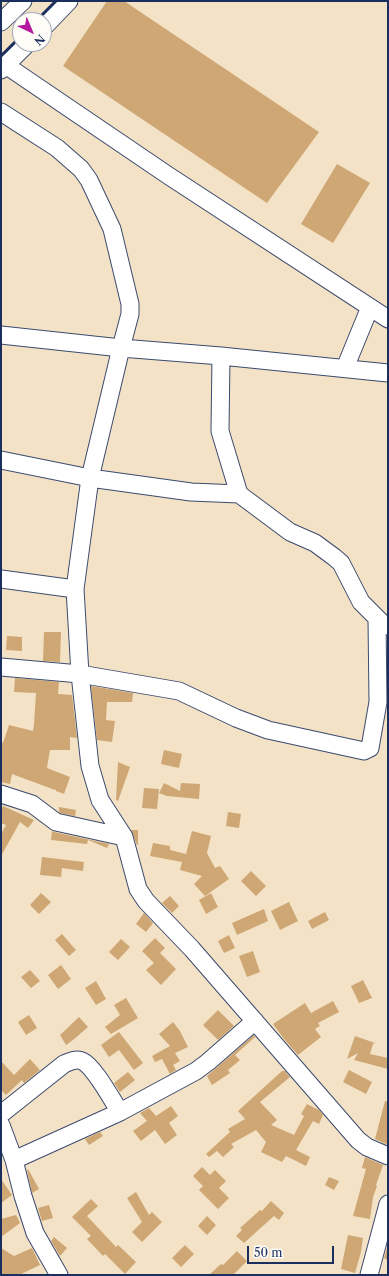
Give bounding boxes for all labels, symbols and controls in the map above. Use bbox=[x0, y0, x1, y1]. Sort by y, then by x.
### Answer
north arrow bbox=[12, 12, 52, 52]
text: N bbox=[31, 32, 48, 48]
scale bar bbox=[249, 1238, 336, 1264]
text: 50 m bbox=[254, 1245, 283, 1260]

